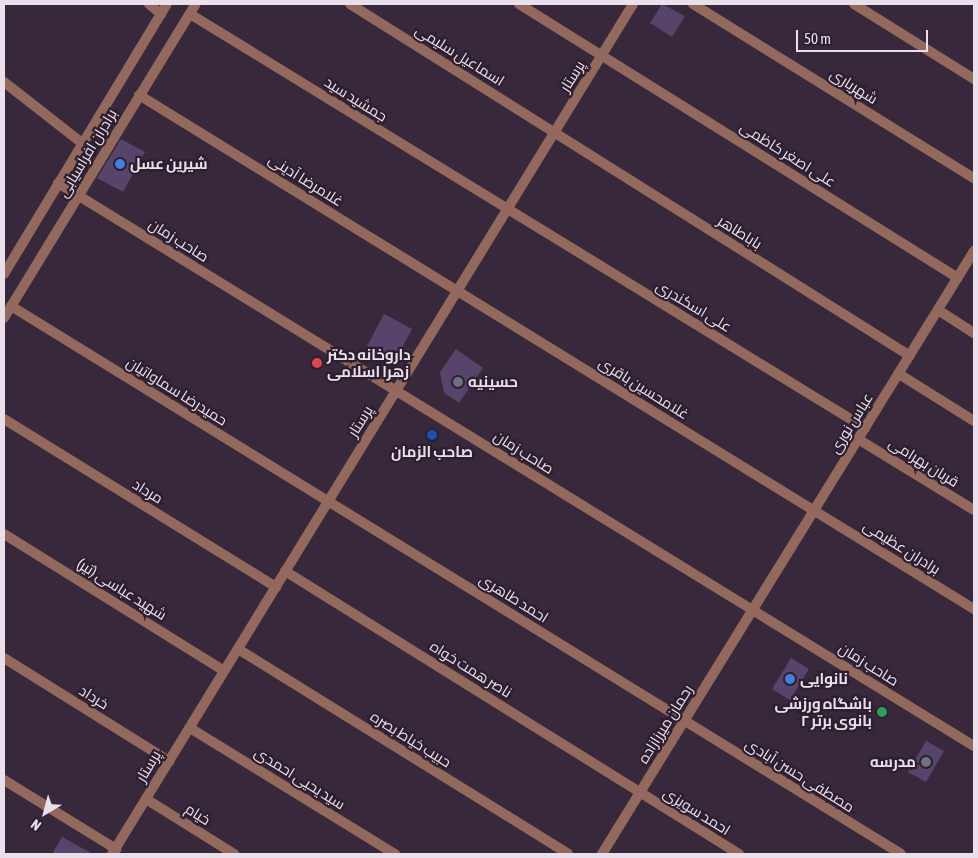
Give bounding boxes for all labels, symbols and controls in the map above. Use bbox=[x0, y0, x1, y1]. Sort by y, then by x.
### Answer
street label: اسماعیل سلیمی bbox=[412, 20, 508, 90]
scale bar bbox=[798, 20, 930, 52]
text: 50 m bbox=[804, 30, 831, 47]
street label: پرستار bbox=[555, 57, 589, 95]
street label: شهریاری bbox=[827, 64, 881, 108]
street label: جمشید سید bbox=[321, 73, 391, 125]
street label: برادران افراسیابی bbox=[54, 106, 120, 200]
street label: علی اصغر کاظمی bbox=[737, 117, 839, 191]
street label: غلامرضا آدینی bbox=[265, 150, 347, 210]
place label: شیرین عسل bbox=[130, 155, 208, 173]
marker: شیرین عسل bbox=[114, 158, 126, 170]
street label: باباطاهر bbox=[715, 211, 765, 253]
street label: صاحب زمان bbox=[146, 215, 212, 265]
street label: علی اسکندری bbox=[653, 276, 735, 336]
place label: داروخانه دکتر زهرا اسلامی bbox=[327, 345, 411, 380]
street label: حمیدرضا سماواتیان bbox=[123, 353, 231, 429]
street label: غلامحسین باقری bbox=[596, 353, 692, 423]
marker: داروخانه دکتر زهرا اسلامی bbox=[311, 357, 323, 369]
place label: حسینیه bbox=[468, 373, 518, 391]
marker: حسینیه bbox=[452, 376, 464, 388]
street label: عباس نوری bbox=[825, 389, 877, 457]
street label: پرستار bbox=[343, 402, 377, 440]
street label: صاحب زمان bbox=[491, 427, 557, 477]
marker: صاحب الزمان bbox=[426, 429, 438, 441]
street label: قربان بهرامی bbox=[886, 433, 962, 491]
place label: صاحب الزمان bbox=[391, 443, 473, 461]
street label: مرداد bbox=[129, 475, 167, 507]
street label: برادران عظیمی bbox=[860, 516, 944, 578]
street label: شهید عباسی (تیر) bbox=[74, 554, 170, 624]
street label: احمد طاهری bbox=[476, 570, 552, 626]
street label: ناصر همت خواه bbox=[427, 637, 515, 701]
street label: صاحب زمان bbox=[836, 639, 902, 689]
place label: نانوایی bbox=[800, 670, 848, 688]
marker: نانوایی bbox=[784, 673, 796, 685]
street label: خرداد bbox=[76, 681, 112, 713]
street label: رحمان میرزازاده bbox=[634, 681, 696, 767]
place label: باشگاه ورزشی بانوی برتر ۲ bbox=[775, 694, 872, 729]
marker: باشگاه ورزشی بانوی برتر ۲ bbox=[876, 706, 888, 718]
street label: حبیب خیاط بصره bbox=[367, 707, 455, 771]
street label: مصطفی حسن آبادی bbox=[742, 734, 858, 816]
street label: سید یحیی احمدی bbox=[251, 743, 349, 813]
street label: پرستار bbox=[132, 747, 164, 785]
place label: مدرسه bbox=[870, 753, 916, 771]
marker: مدرسه bbox=[920, 756, 932, 768]
street label: احمد سویزی bbox=[660, 783, 734, 839]
north arrow bbox=[20, 788, 70, 838]
street label: خیام bbox=[182, 799, 214, 829]
text: N bbox=[28, 816, 44, 834]

